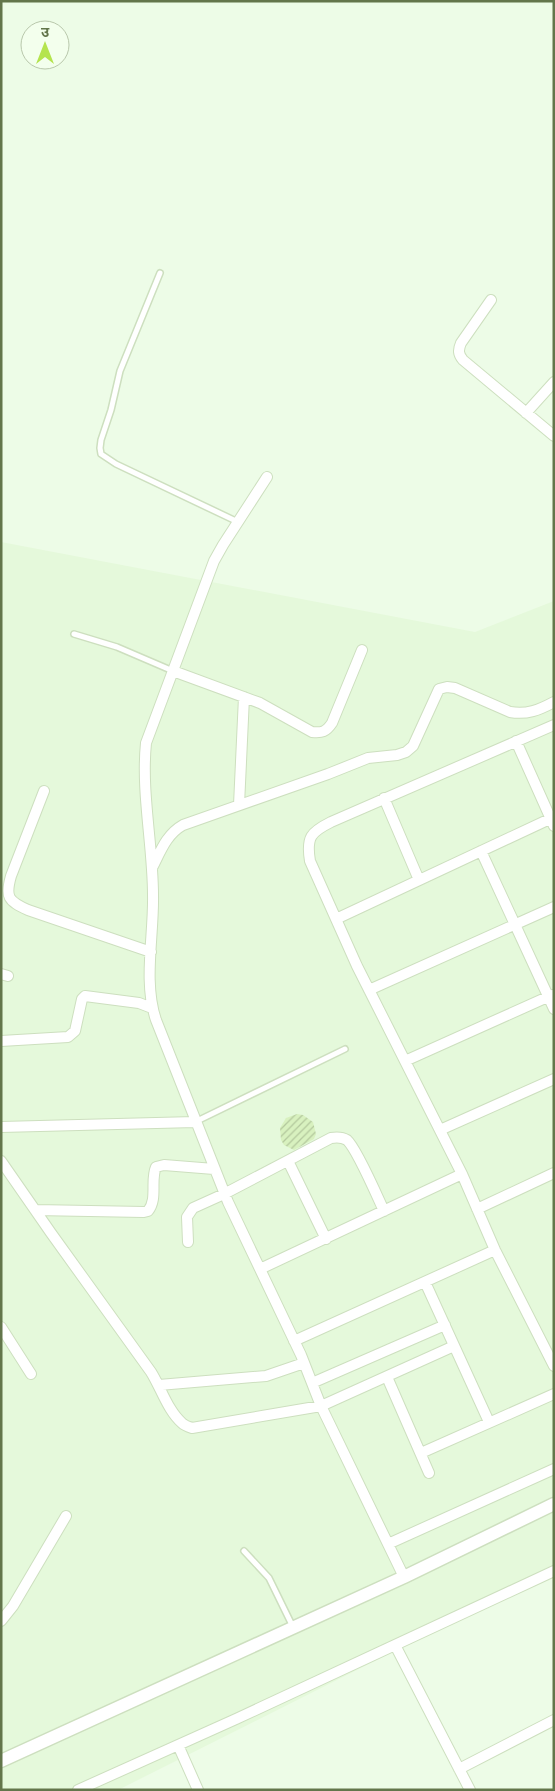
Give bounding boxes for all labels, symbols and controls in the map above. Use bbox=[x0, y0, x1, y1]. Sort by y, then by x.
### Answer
north arrow bbox=[20, 20, 70, 70]
text: उ bbox=[41, 23, 50, 41]

